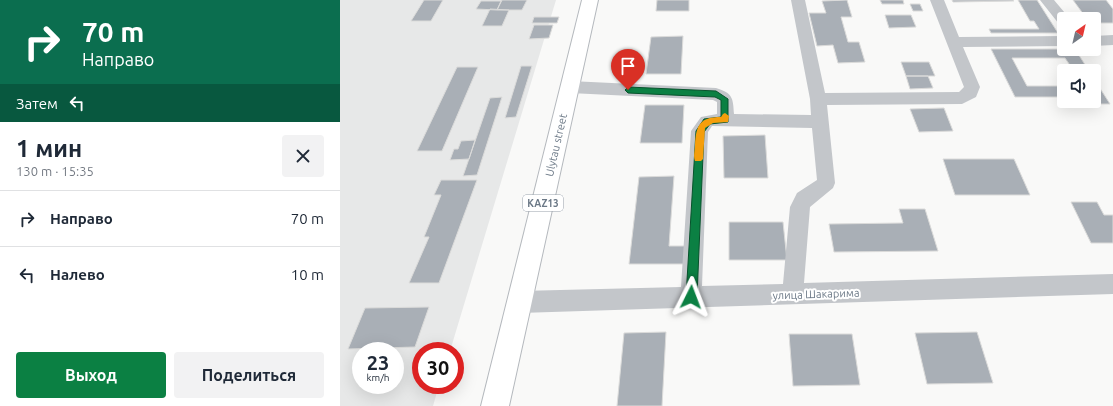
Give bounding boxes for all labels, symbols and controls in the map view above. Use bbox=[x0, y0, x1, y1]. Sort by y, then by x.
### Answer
north arrow bbox=[1057, 12, 1101, 56]
map controls bbox=[1057, 12, 1101, 108]
icon: right bbox=[16, 16, 68, 68]
text: 70 m bbox=[82, 16, 144, 47]
text: Направо bbox=[82, 49, 154, 69]
pin bbox=[611, 49, 645, 90]
icon: arrive bbox=[617, 55, 639, 77]
button: sound bbox=[1057, 64, 1101, 108]
icon: left bbox=[66, 92, 88, 114]
text: Затем bbox=[16, 95, 58, 112]
street label: Ulytau street bbox=[543, 112, 569, 178]
text: 1 мин bbox=[16, 135, 82, 162]
button: close bbox=[282, 135, 324, 177]
text: 130 m · 15:35 bbox=[16, 164, 94, 178]
road number: KAZ13 bbox=[523, 195, 563, 211]
icon: right bbox=[16, 208, 38, 230]
text: Направо bbox=[50, 210, 113, 227]
text: 70 m bbox=[291, 210, 324, 227]
icon: left bbox=[16, 264, 38, 286]
text: Налево bbox=[50, 266, 105, 283]
text: 10 m bbox=[291, 266, 324, 283]
position arrow bbox=[670, 276, 712, 318]
street label: улица Шакарима bbox=[772, 286, 860, 302]
speed limit sign: 30 bbox=[412, 342, 464, 394]
text: 23 bbox=[367, 351, 389, 374]
button: Выход bbox=[16, 352, 166, 398]
button: Поделиться bbox=[174, 352, 324, 398]
text: km/h bbox=[366, 372, 390, 383]

